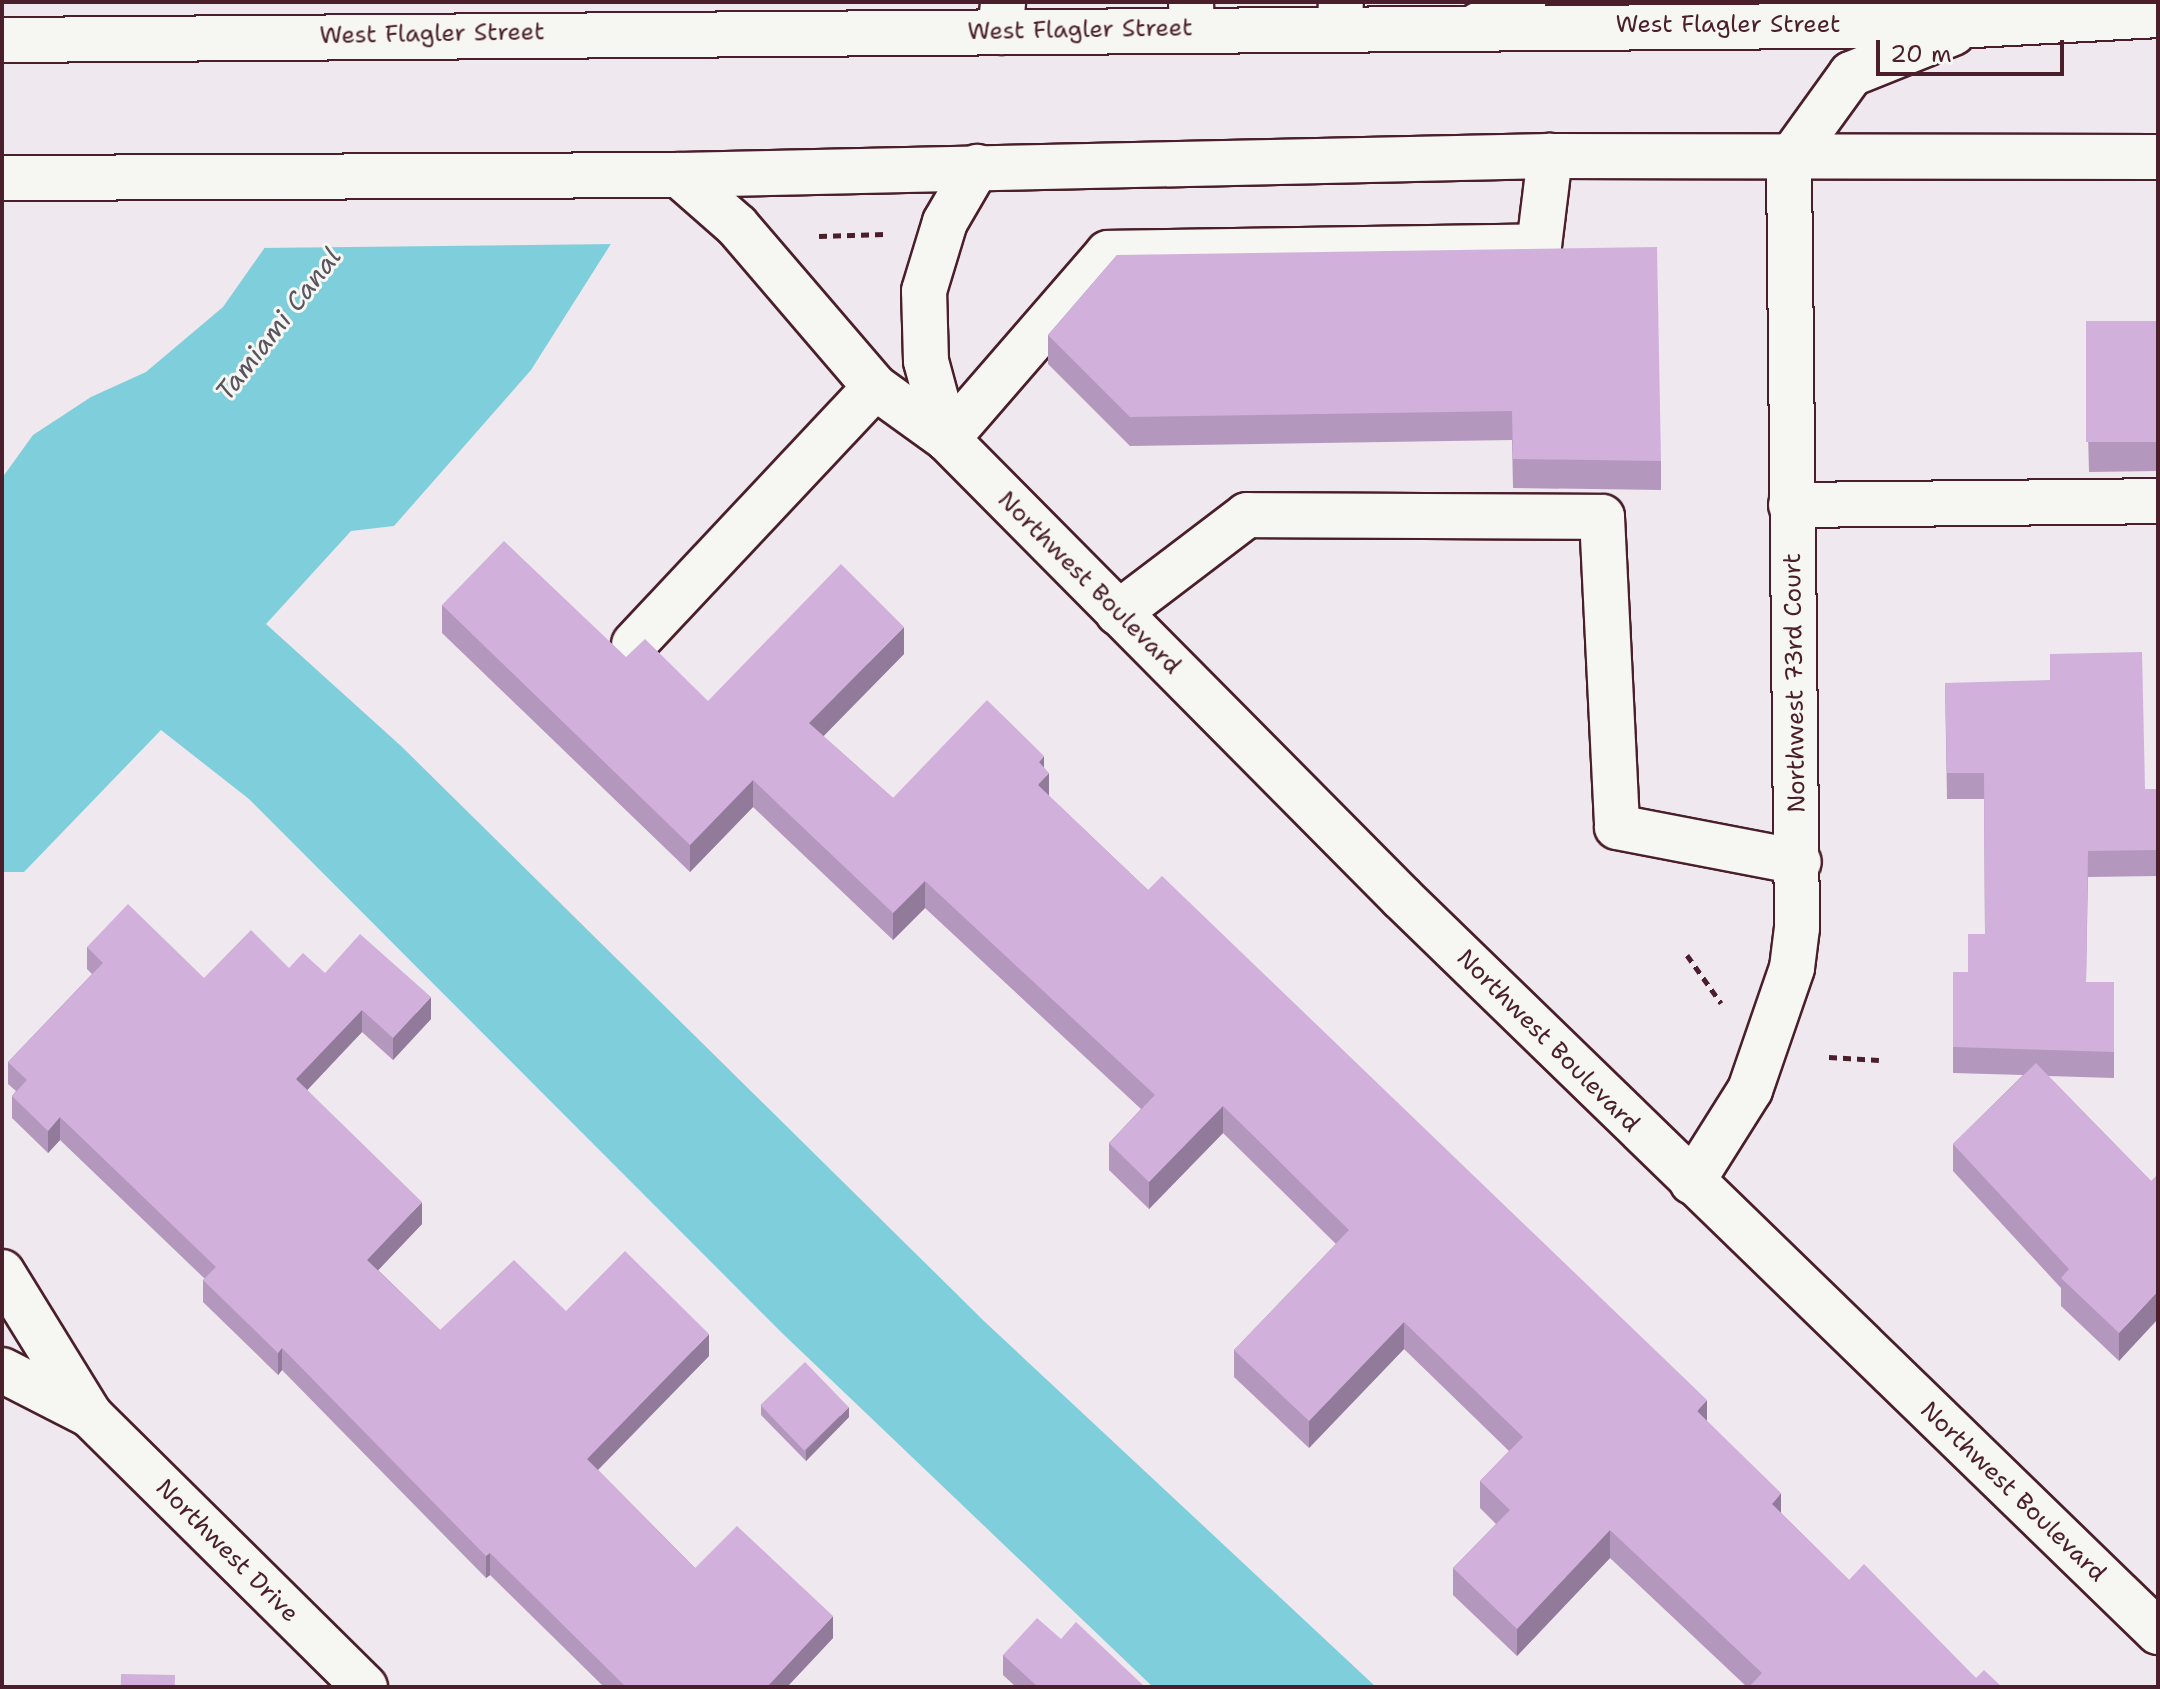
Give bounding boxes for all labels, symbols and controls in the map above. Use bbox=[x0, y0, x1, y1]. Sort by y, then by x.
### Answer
street label: West Flagler Street bbox=[1615, 11, 1841, 39]
street label: West Flagler Street bbox=[967, 14, 1193, 46]
street label: West Flagler Street bbox=[319, 18, 545, 50]
scale bar bbox=[1880, 24, 2068, 74]
text: 20 m bbox=[1890, 38, 1952, 70]
water label: Tamiami Canal bbox=[209, 241, 347, 407]
street label: Northwest Boulevard bbox=[992, 486, 1186, 680]
street label: Northwest 73rd Court bbox=[1778, 553, 1812, 813]
street label: Northwest Boulevard bbox=[1451, 944, 1645, 1138]
street label: Northwest Boulevard bbox=[1914, 1396, 2112, 1588]
street label: Northwest Drive bbox=[150, 1474, 304, 1628]

